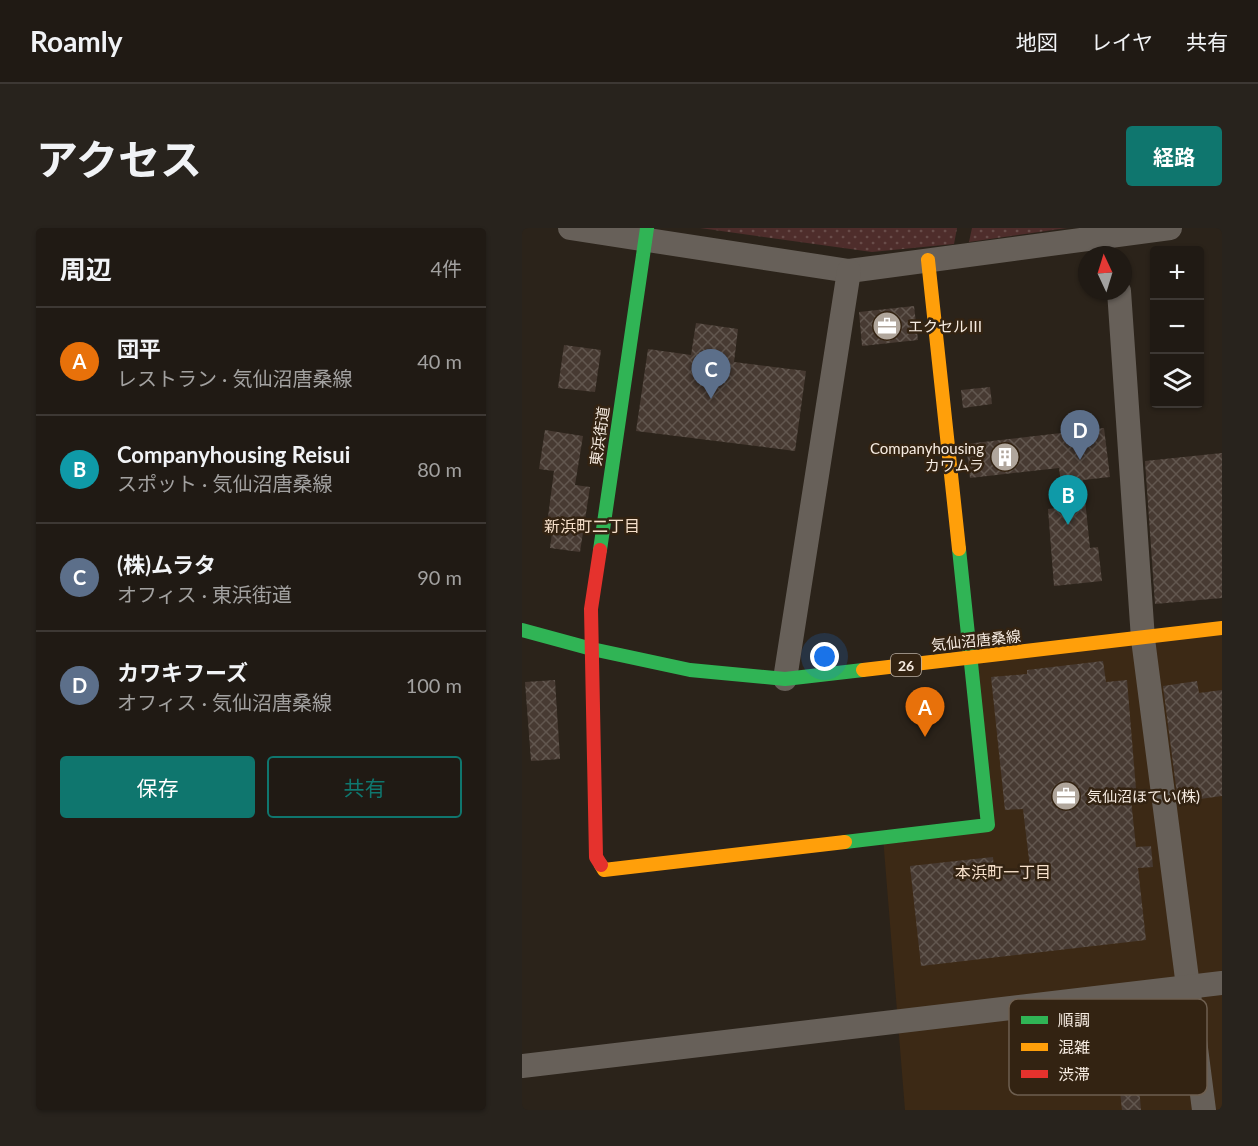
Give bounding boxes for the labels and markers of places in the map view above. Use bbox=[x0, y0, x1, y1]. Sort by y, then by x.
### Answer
office icon: エクセルⅢ bbox=[871, 310, 903, 342]
place label: エクセルⅢ bbox=[908, 317, 983, 335]
pin: C bbox=[692, 350, 730, 399]
pin: D bbox=[1060, 410, 1100, 460]
place label: Companyhousing カワムラ bbox=[870, 439, 984, 474]
building icon: Companyhousing カワムラ bbox=[989, 441, 1021, 473]
pin: B bbox=[1048, 476, 1088, 525]
pin: A bbox=[906, 688, 944, 737]
office icon: 気仙沼ほてい(株) bbox=[1050, 780, 1082, 812]
place label: 気仙沼ほてい(株) bbox=[1087, 787, 1200, 805]

